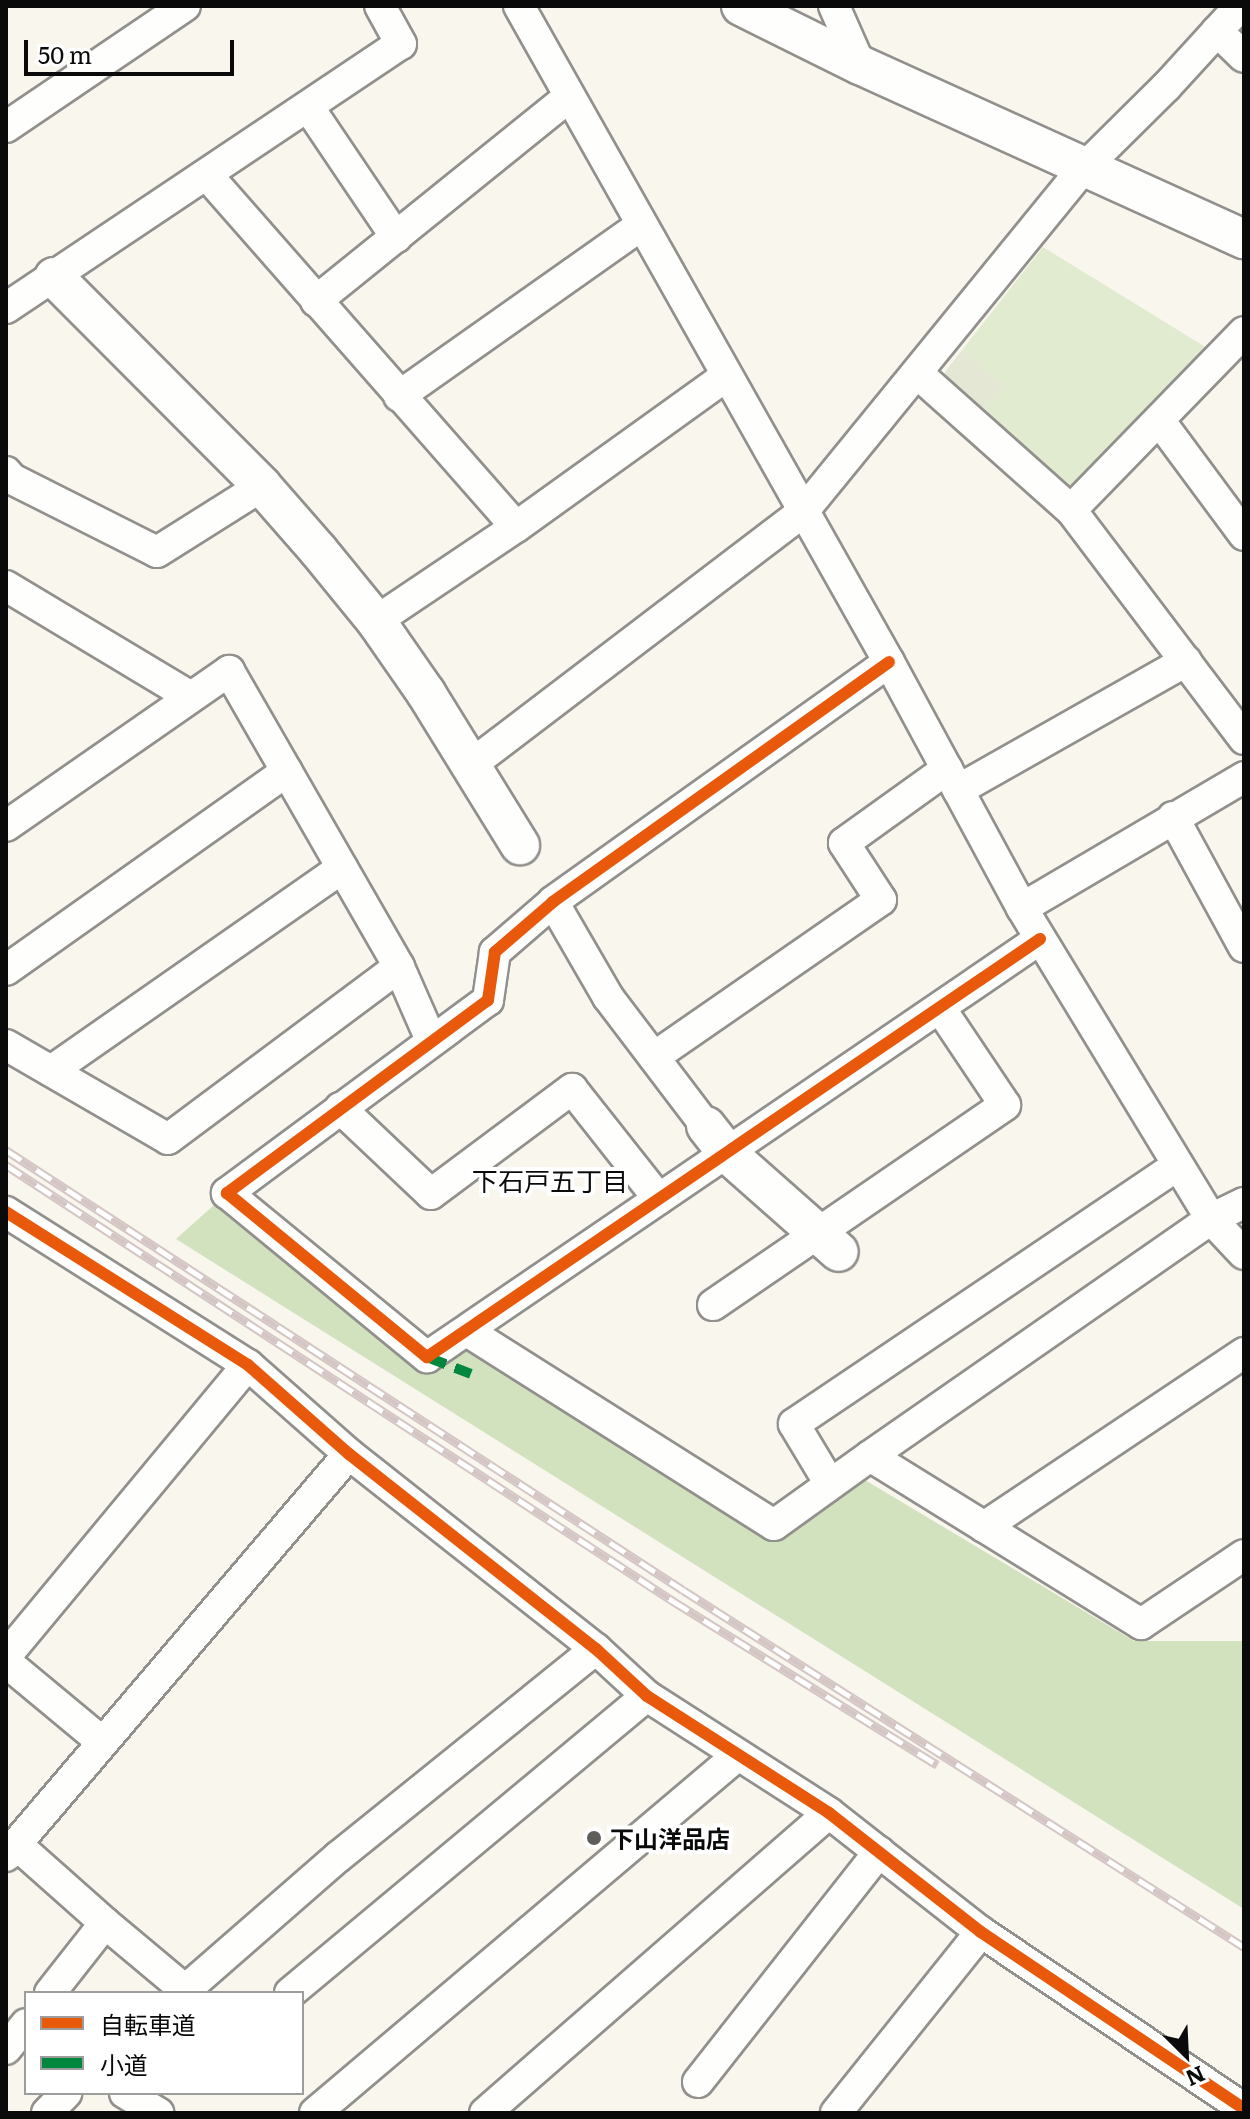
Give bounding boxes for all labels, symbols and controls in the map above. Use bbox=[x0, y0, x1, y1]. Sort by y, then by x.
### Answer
scale bar bbox=[28, 24, 238, 74]
text: 50 m bbox=[38, 36, 92, 71]
district label: 下石戸五丁目 bbox=[472, 1164, 628, 1196]
place label: 下山洋品店 bbox=[610, 1824, 730, 1852]
marker: 下山洋品店 bbox=[585, 1829, 603, 1847]
legend bbox=[24, 1991, 304, 2095]
text: 自転車道 bbox=[100, 2006, 196, 2041]
north arrow bbox=[1146, 2015, 1226, 2095]
text: 小道 bbox=[100, 2046, 148, 2081]
text: N bbox=[1181, 2059, 1211, 2096]

